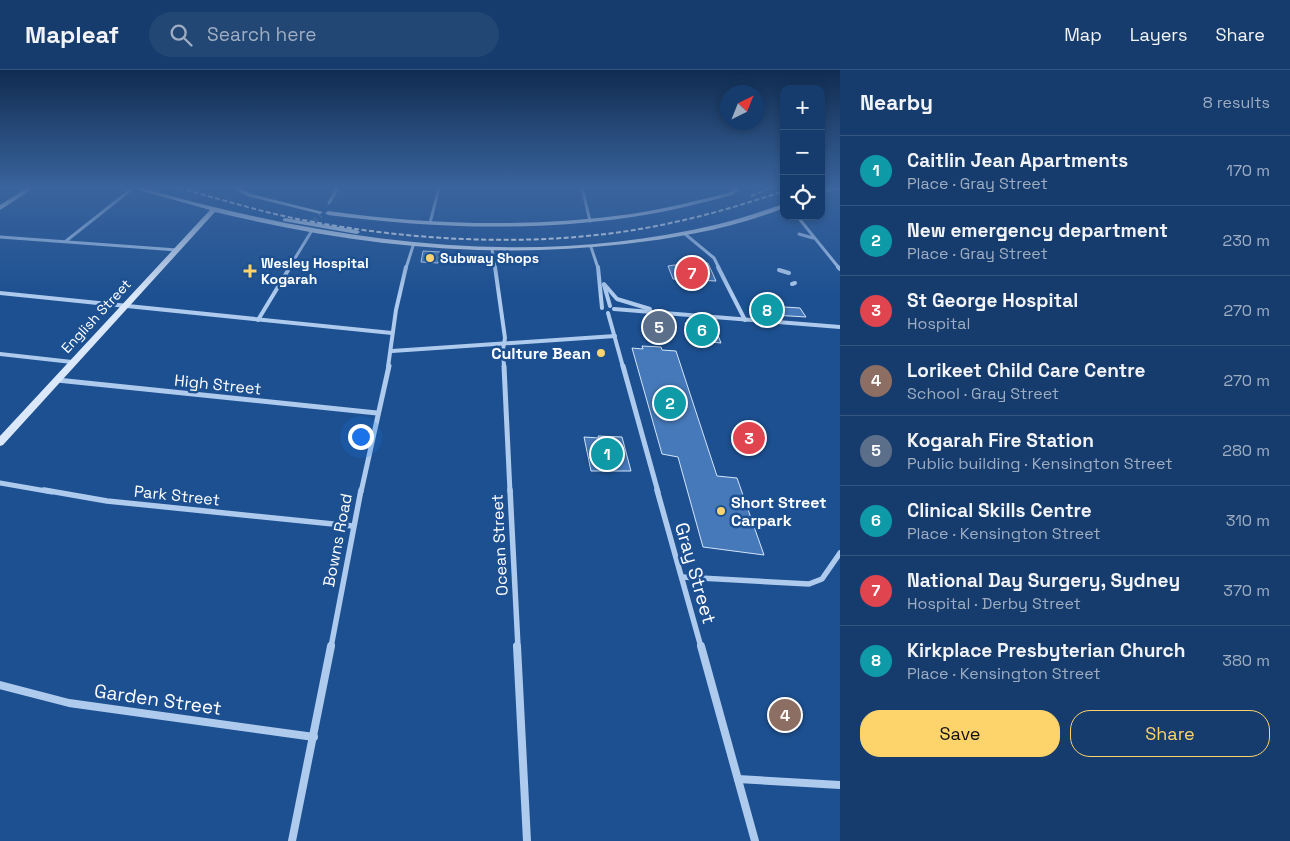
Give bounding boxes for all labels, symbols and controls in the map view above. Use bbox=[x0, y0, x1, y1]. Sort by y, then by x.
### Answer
search box bbox=[149, 12, 499, 57]
text: Mapleaf bbox=[25, 19, 119, 50]
icon: search bbox=[167, 21, 195, 49]
text: Search here bbox=[207, 22, 317, 47]
text: Map bbox=[1064, 23, 1102, 46]
text: Layers bbox=[1130, 23, 1187, 46]
text: Share bbox=[1215, 23, 1265, 46]
north arrow bbox=[720, 85, 765, 130]
map controls bbox=[780, 85, 825, 220]
button: + bbox=[780, 85, 825, 130]
text: Nearby bbox=[860, 89, 933, 116]
text: 8 results bbox=[1203, 92, 1270, 113]
button: − bbox=[780, 130, 825, 175]
text: Caitlin Jean Apartments bbox=[907, 148, 1128, 173]
text: 1 bbox=[872, 160, 880, 181]
text: 170 m bbox=[1226, 160, 1270, 181]
text: Place · Gray Street bbox=[907, 173, 1048, 194]
button: locate bbox=[780, 175, 825, 220]
text: New emergency department bbox=[907, 218, 1168, 243]
text: 2 bbox=[871, 230, 881, 251]
text: 230 m bbox=[1223, 230, 1270, 251]
text: Place · Gray Street bbox=[907, 243, 1048, 264]
place label: Subway Shops bbox=[440, 249, 539, 267]
marker: Subway Shops bbox=[424, 252, 436, 264]
place label: Wesley Hospital Kogarah bbox=[261, 254, 369, 288]
pin: 7 bbox=[676, 254, 708, 292]
marker: Wesley Hospital Kogarah bbox=[243, 264, 257, 278]
street label: English Street bbox=[57, 275, 135, 357]
text: St George Hospital bbox=[907, 288, 1078, 313]
pin: 8 bbox=[751, 291, 783, 329]
text: 3 bbox=[871, 300, 881, 321]
text: 270 m bbox=[1223, 300, 1270, 321]
pin: 5 bbox=[643, 308, 675, 346]
pin: 6 bbox=[686, 311, 718, 349]
text: Hospital bbox=[907, 313, 970, 334]
place label: Culture Bean bbox=[491, 343, 591, 364]
marker: Culture Bean bbox=[595, 347, 607, 359]
text: Lorikeet Child Care Centre bbox=[907, 358, 1145, 383]
street label: High Street bbox=[173, 369, 263, 400]
text: 4 bbox=[871, 370, 881, 391]
text: 270 m bbox=[1223, 370, 1270, 391]
text: School · Gray Street bbox=[907, 383, 1059, 404]
pin: 2 bbox=[654, 384, 686, 422]
pin: 3 bbox=[733, 419, 765, 457]
your location bbox=[348, 424, 374, 450]
text: Kogarah Fire Station bbox=[907, 428, 1094, 453]
pin: 1 bbox=[591, 435, 623, 473]
text: 5 bbox=[871, 440, 881, 461]
text: 280 m bbox=[1222, 440, 1270, 461]
text: Public building · Kensington Street bbox=[907, 453, 1173, 474]
street label: Park Street bbox=[133, 481, 221, 510]
street label: Bowns Road bbox=[318, 492, 357, 589]
place label: Short Street Carpark bbox=[731, 492, 827, 531]
street label: Ocean Street bbox=[486, 494, 513, 596]
text: Clinical Skills Centre bbox=[907, 498, 1092, 523]
marker: Short Street Carpark bbox=[715, 505, 727, 517]
text: 6 bbox=[871, 510, 881, 531]
text: 310 m bbox=[1226, 510, 1270, 531]
street label: Gray Street bbox=[669, 519, 722, 627]
text: Place · Kensington Street bbox=[907, 523, 1101, 544]
text: National Day Surgery, Sydney bbox=[907, 568, 1180, 593]
text: 7 bbox=[872, 580, 880, 601]
text: 370 m bbox=[1223, 580, 1270, 601]
text: Hospital · Derby Street bbox=[907, 593, 1081, 614]
text: Kirkplace Presbyterian Church bbox=[907, 638, 1185, 663]
text: 8 bbox=[871, 650, 881, 671]
text: 380 m bbox=[1222, 650, 1270, 671]
text: Place · Kensington Street bbox=[907, 663, 1101, 684]
street label: Garden Street bbox=[93, 678, 223, 721]
pin: 4 bbox=[769, 696, 801, 734]
button: Save bbox=[860, 710, 1060, 757]
button: Share bbox=[1070, 710, 1270, 757]

